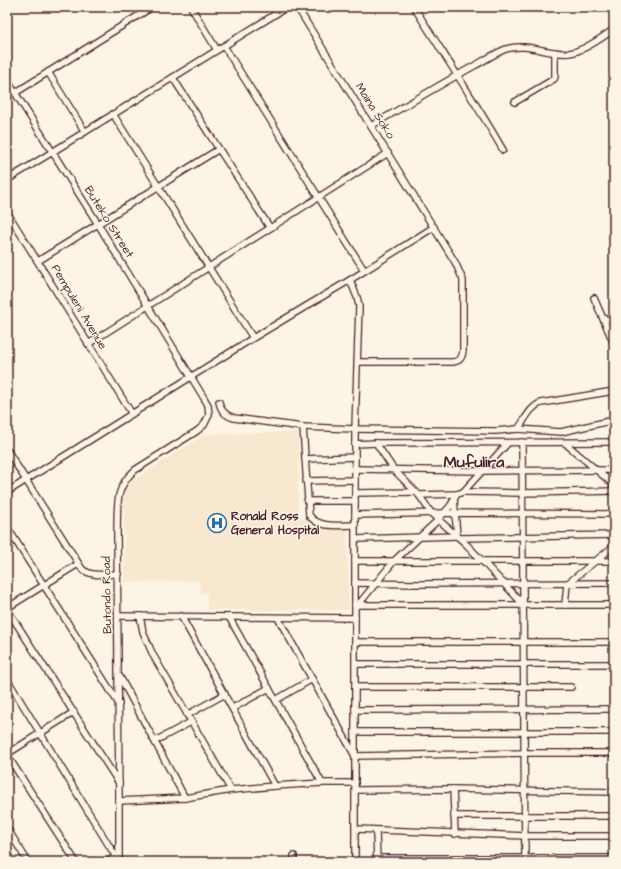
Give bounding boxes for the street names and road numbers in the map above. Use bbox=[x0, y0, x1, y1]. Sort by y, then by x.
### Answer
street label: Maina Soko bbox=[351, 80, 399, 143]
street label: Buteko Street bbox=[80, 183, 138, 261]
street label: Pempuleni Avenue bbox=[47, 261, 111, 353]
street label: Butondo Road bbox=[98, 556, 116, 634]

